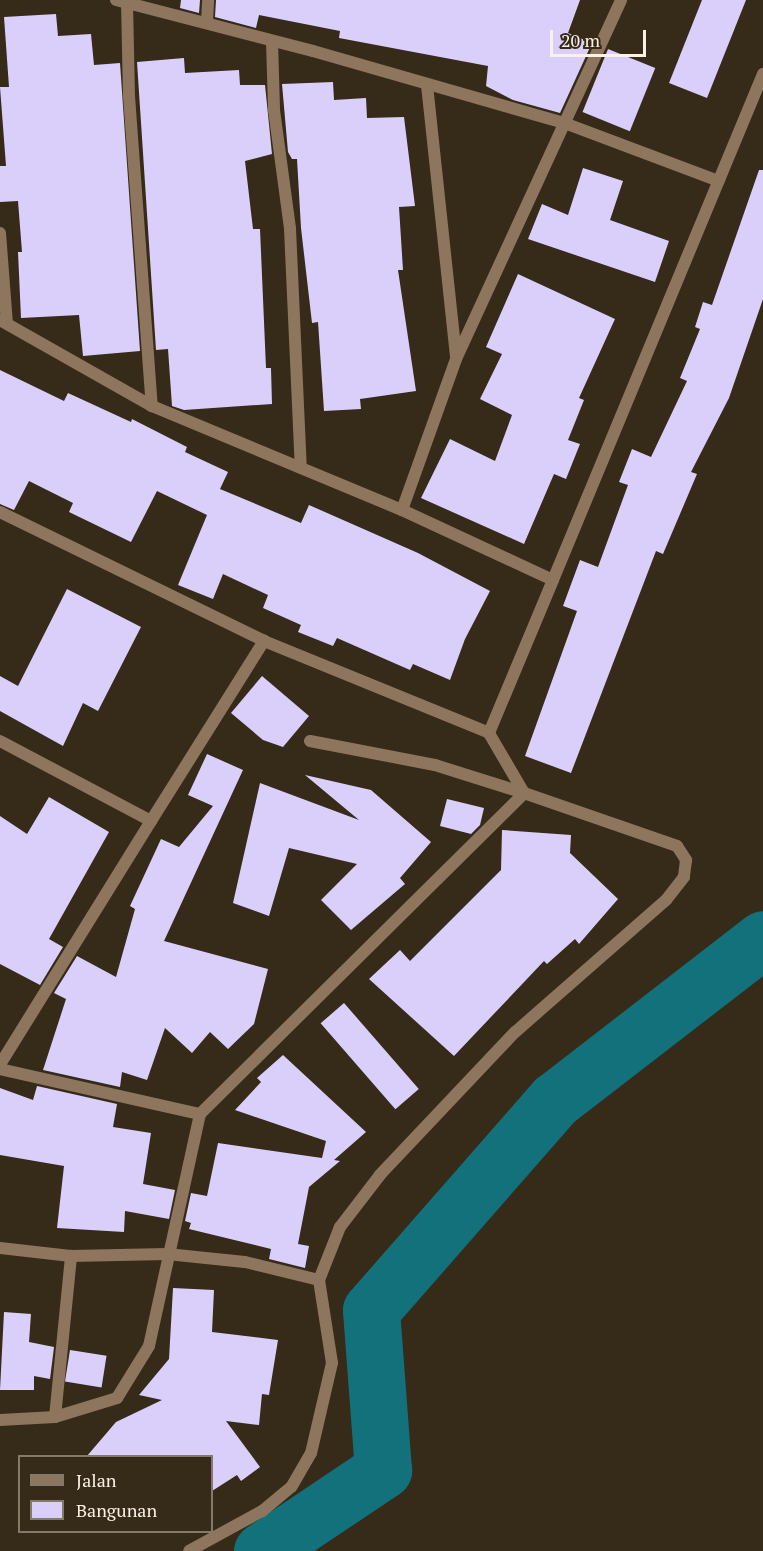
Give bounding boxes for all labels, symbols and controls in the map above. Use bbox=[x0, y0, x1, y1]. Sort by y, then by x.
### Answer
scale bar bbox=[553, 18, 649, 56]
text: 20 m bbox=[561, 28, 600, 52]
legend bbox=[18, 1455, 213, 1533]
text: Jalan bbox=[76, 1468, 116, 1492]
text: Bangunan bbox=[76, 1498, 157, 1522]

